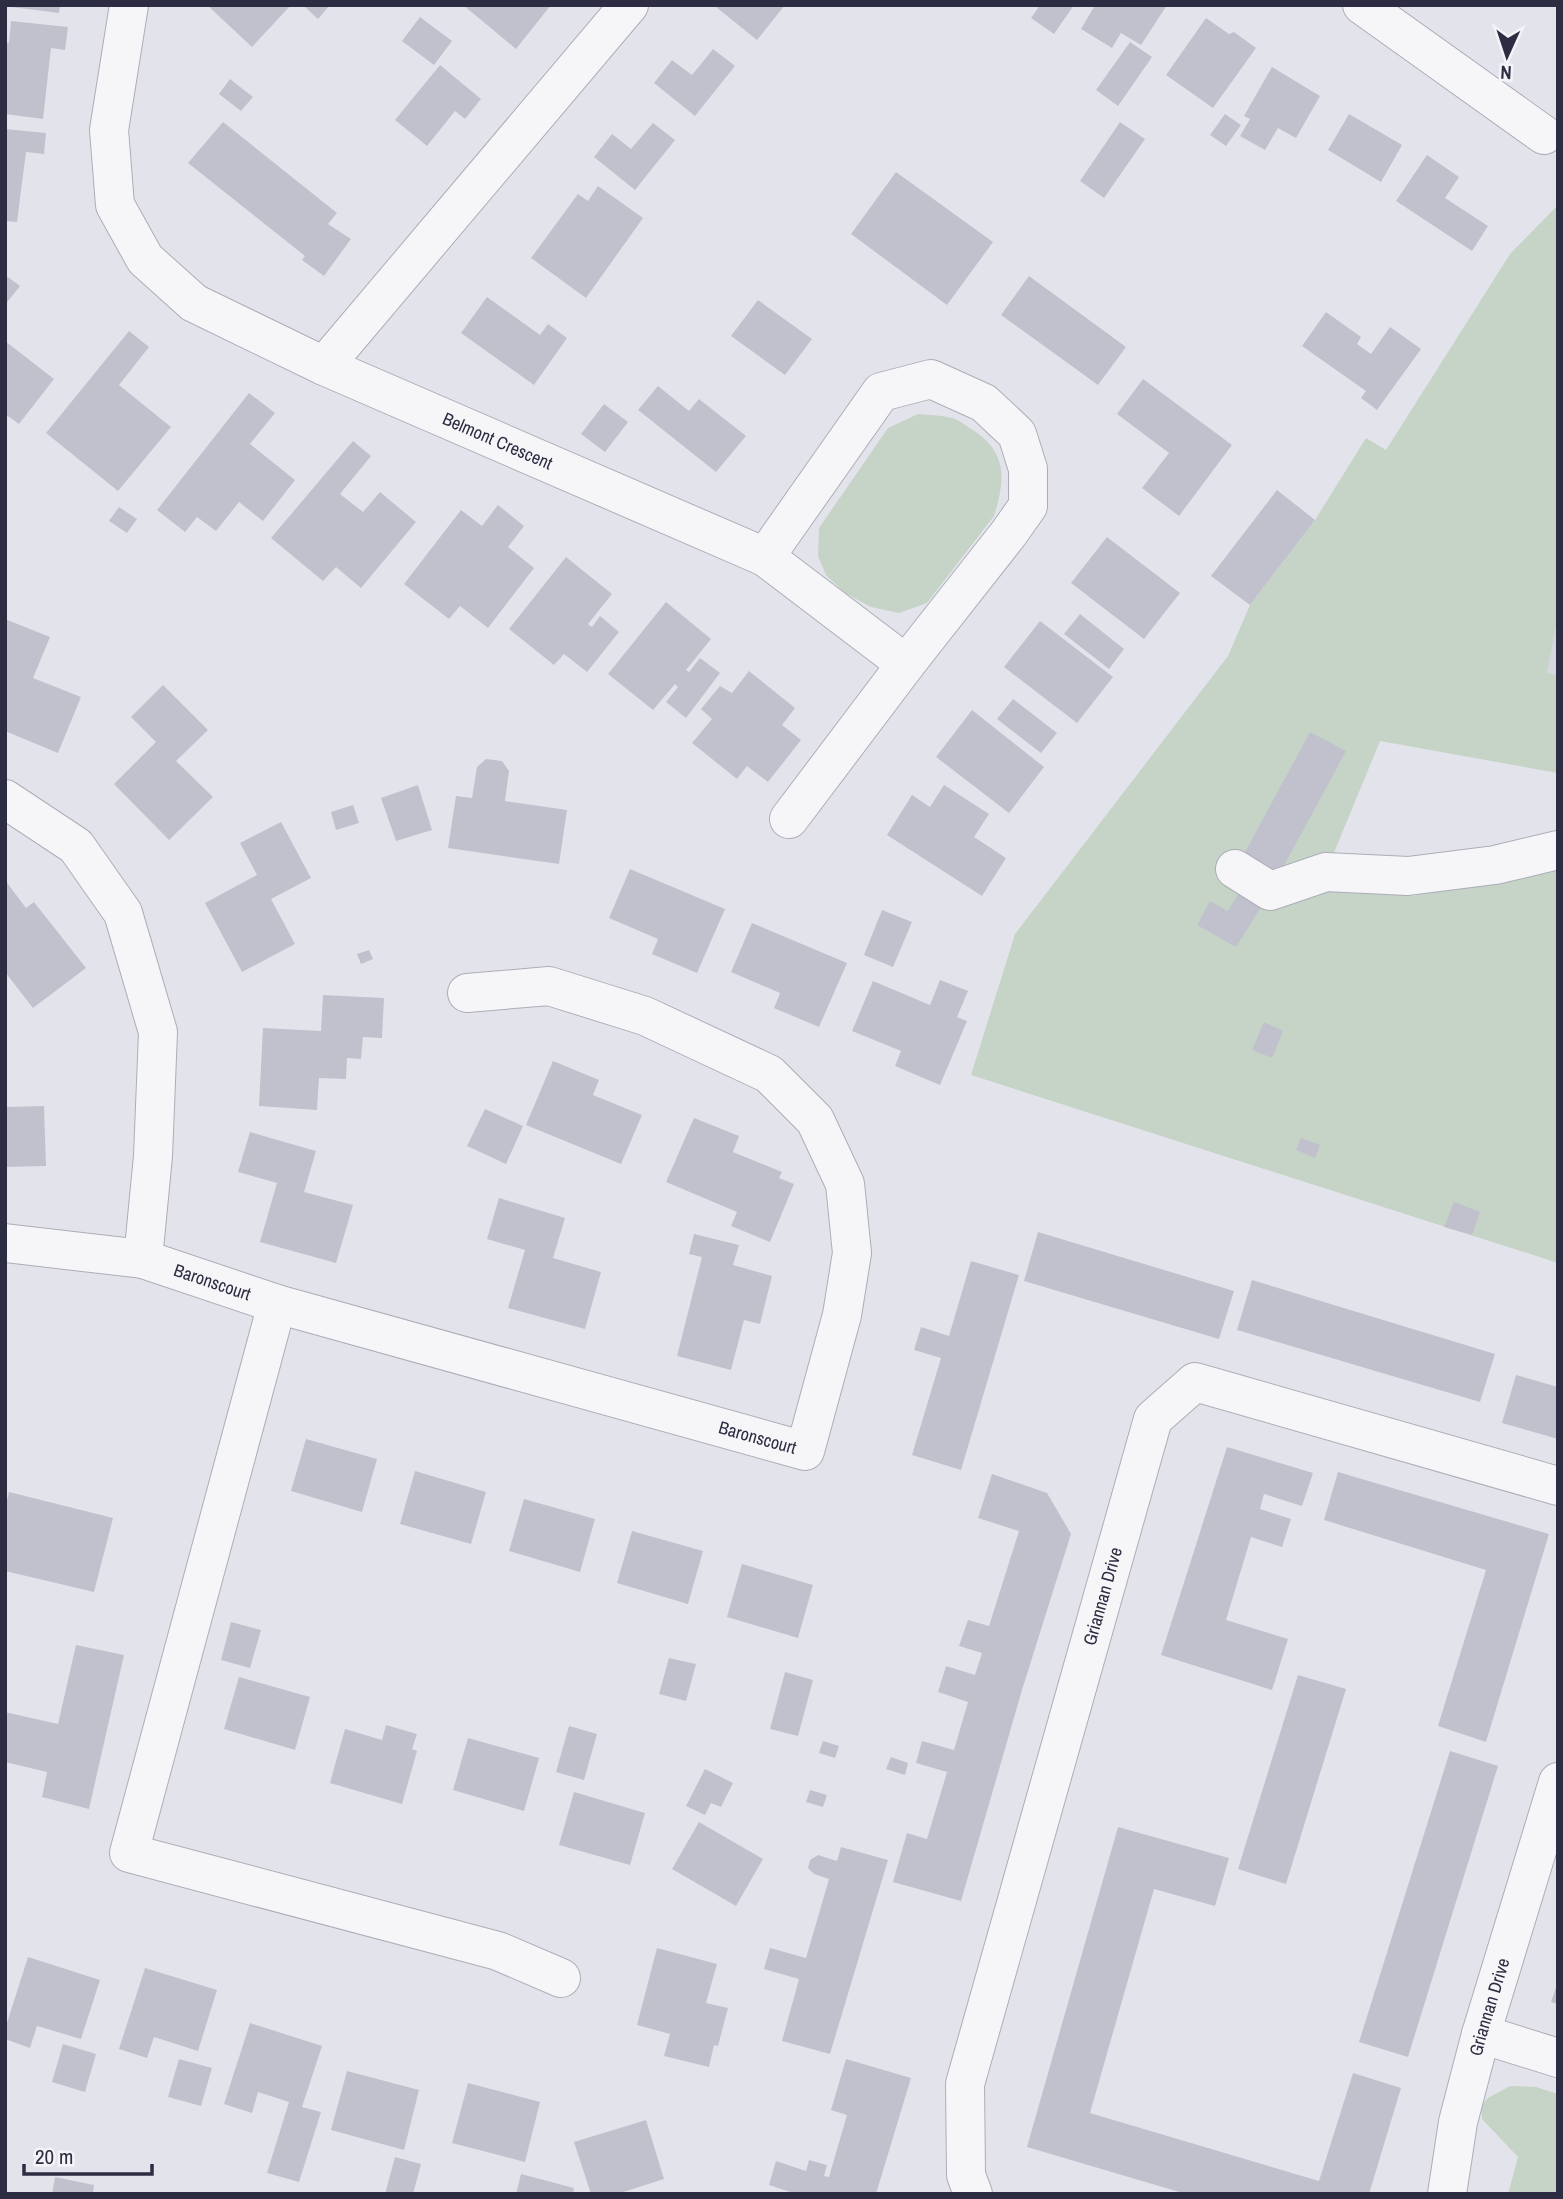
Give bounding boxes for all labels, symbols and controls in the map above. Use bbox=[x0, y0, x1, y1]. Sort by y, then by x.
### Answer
north arrow bbox=[1472, 21, 1542, 91]
text: N bbox=[1500, 60, 1512, 86]
street label: Belmont Crescent bbox=[439, 406, 557, 475]
street label: Baronscourt bbox=[171, 1257, 254, 1306]
street label: Baronscourt bbox=[716, 1415, 799, 1460]
street label: Griannan Drive bbox=[1077, 1544, 1128, 1648]
street label: Griannan Drive bbox=[1463, 1955, 1515, 2059]
scale bar bbox=[24, 2132, 152, 2176]
text: 20 m bbox=[35, 2142, 73, 2171]

